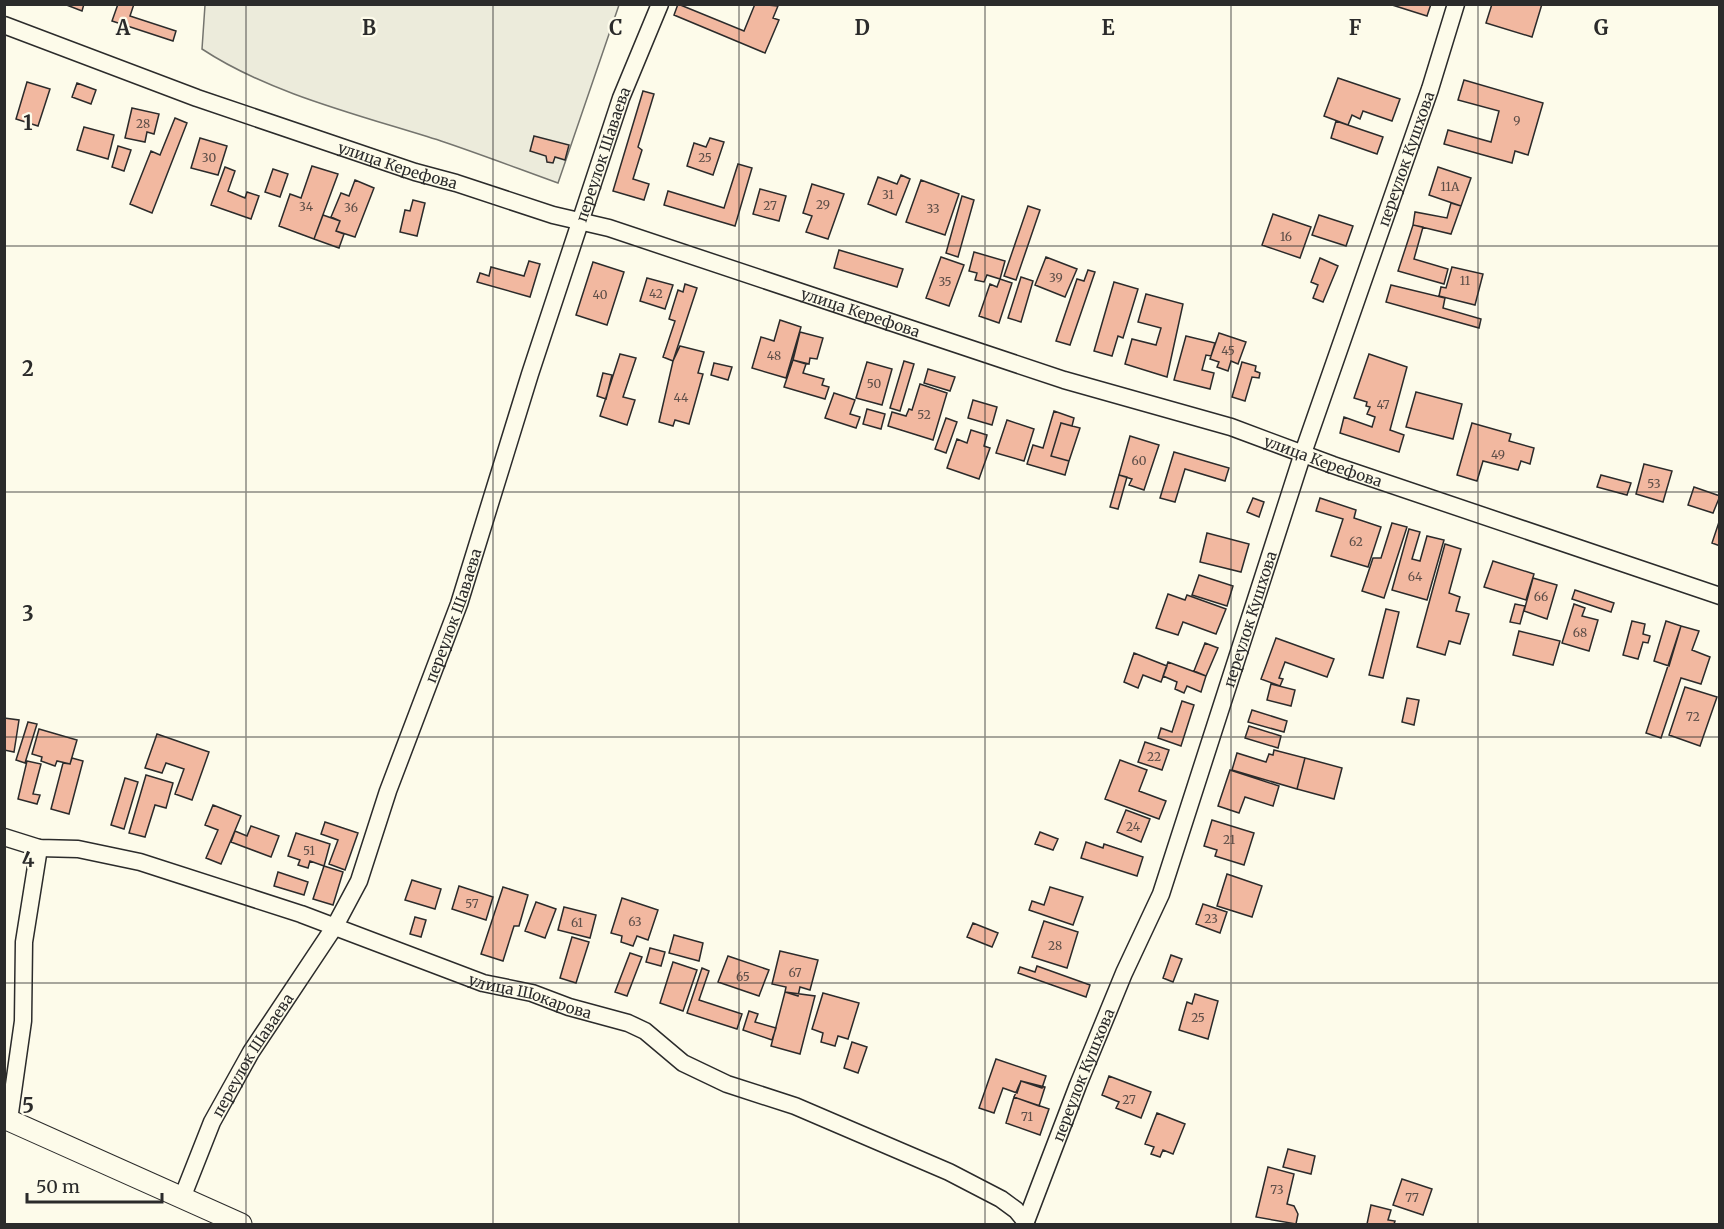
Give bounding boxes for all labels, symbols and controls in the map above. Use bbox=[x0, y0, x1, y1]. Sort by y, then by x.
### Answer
text: A bbox=[115, 15, 131, 40]
text: B bbox=[362, 15, 376, 40]
text: C bbox=[609, 15, 623, 40]
text: D bbox=[854, 15, 870, 40]
text: E bbox=[1101, 15, 1115, 40]
text: F bbox=[1349, 15, 1362, 40]
text: G bbox=[1594, 15, 1609, 40]
street label: переулок Шаваева bbox=[571, 84, 634, 224]
street label: переулок Кушхова bbox=[1373, 89, 1438, 229]
text: 1 bbox=[23, 110, 33, 135]
house number: 9 bbox=[1513, 113, 1521, 128]
house number: 28 bbox=[136, 116, 150, 131]
street label: улица Керефова bbox=[336, 137, 460, 192]
house number: 30 bbox=[202, 150, 216, 165]
house number: 25 bbox=[698, 150, 712, 165]
house number: 11А bbox=[1440, 179, 1460, 194]
house number: 31 bbox=[882, 187, 894, 202]
house number: 29 bbox=[816, 197, 830, 212]
house number: 27 bbox=[763, 198, 777, 213]
house number: 34 bbox=[299, 199, 314, 214]
house number: 36 bbox=[344, 200, 358, 215]
house number: 33 bbox=[926, 201, 940, 216]
house number: 16 bbox=[1280, 229, 1292, 244]
house number: 39 bbox=[1049, 270, 1063, 285]
house number: 11 bbox=[1460, 273, 1471, 288]
house number: 35 bbox=[938, 274, 952, 289]
street label: улица Керефова bbox=[799, 283, 923, 341]
house number: 42 bbox=[649, 286, 663, 301]
house number: 40 bbox=[593, 287, 608, 302]
house number: 45 bbox=[1221, 343, 1235, 358]
house number: 48 bbox=[767, 348, 781, 363]
text: 2 bbox=[22, 356, 34, 381]
house number: 50 bbox=[867, 376, 882, 391]
house number: 44 bbox=[674, 390, 689, 405]
house number: 47 bbox=[1376, 397, 1390, 412]
house number: 52 bbox=[917, 407, 931, 422]
street label: улица Керефова bbox=[1261, 431, 1385, 490]
house number: 49 bbox=[1491, 447, 1505, 462]
house number: 60 bbox=[1132, 453, 1147, 468]
house number: 53 bbox=[1647, 476, 1661, 491]
house number: 62 bbox=[1349, 534, 1363, 549]
street label: переулок Шаваева bbox=[421, 546, 485, 685]
street label: переулок Кушхова bbox=[1219, 549, 1280, 689]
house number: 64 bbox=[1408, 569, 1423, 584]
house number: 66 bbox=[1534, 589, 1548, 604]
text: 3 bbox=[22, 601, 34, 626]
house number: 68 bbox=[1573, 625, 1587, 640]
house number: 72 bbox=[1686, 709, 1700, 724]
house number: 22 bbox=[1147, 749, 1161, 764]
house number: 24 bbox=[1126, 819, 1141, 834]
house number: 21 bbox=[1223, 832, 1236, 847]
house number: 51 bbox=[303, 843, 315, 858]
text: 4 bbox=[22, 847, 35, 872]
house number: 57 bbox=[465, 896, 479, 911]
house number: 23 bbox=[1204, 911, 1218, 926]
house number: 63 bbox=[628, 914, 642, 929]
house number: 61 bbox=[571, 915, 583, 930]
house number: 28 bbox=[1048, 938, 1062, 953]
house number: 67 bbox=[788, 965, 802, 980]
street label: улица Шокарова bbox=[466, 969, 594, 1022]
house number: 65 bbox=[736, 969, 750, 984]
street label: переулок Шаваева bbox=[207, 990, 297, 1120]
street label: переулок Кушхова bbox=[1048, 1006, 1118, 1144]
house number: 25 bbox=[1191, 1010, 1205, 1025]
house number: 27 bbox=[1122, 1092, 1136, 1107]
text: 5 bbox=[22, 1093, 34, 1118]
house number: 71 bbox=[1021, 1109, 1034, 1124]
scale bar bbox=[27, 1166, 162, 1204]
text: 50 m bbox=[36, 1175, 80, 1198]
house number: 73 bbox=[1270, 1182, 1284, 1197]
house number: 77 bbox=[1405, 1190, 1419, 1205]

